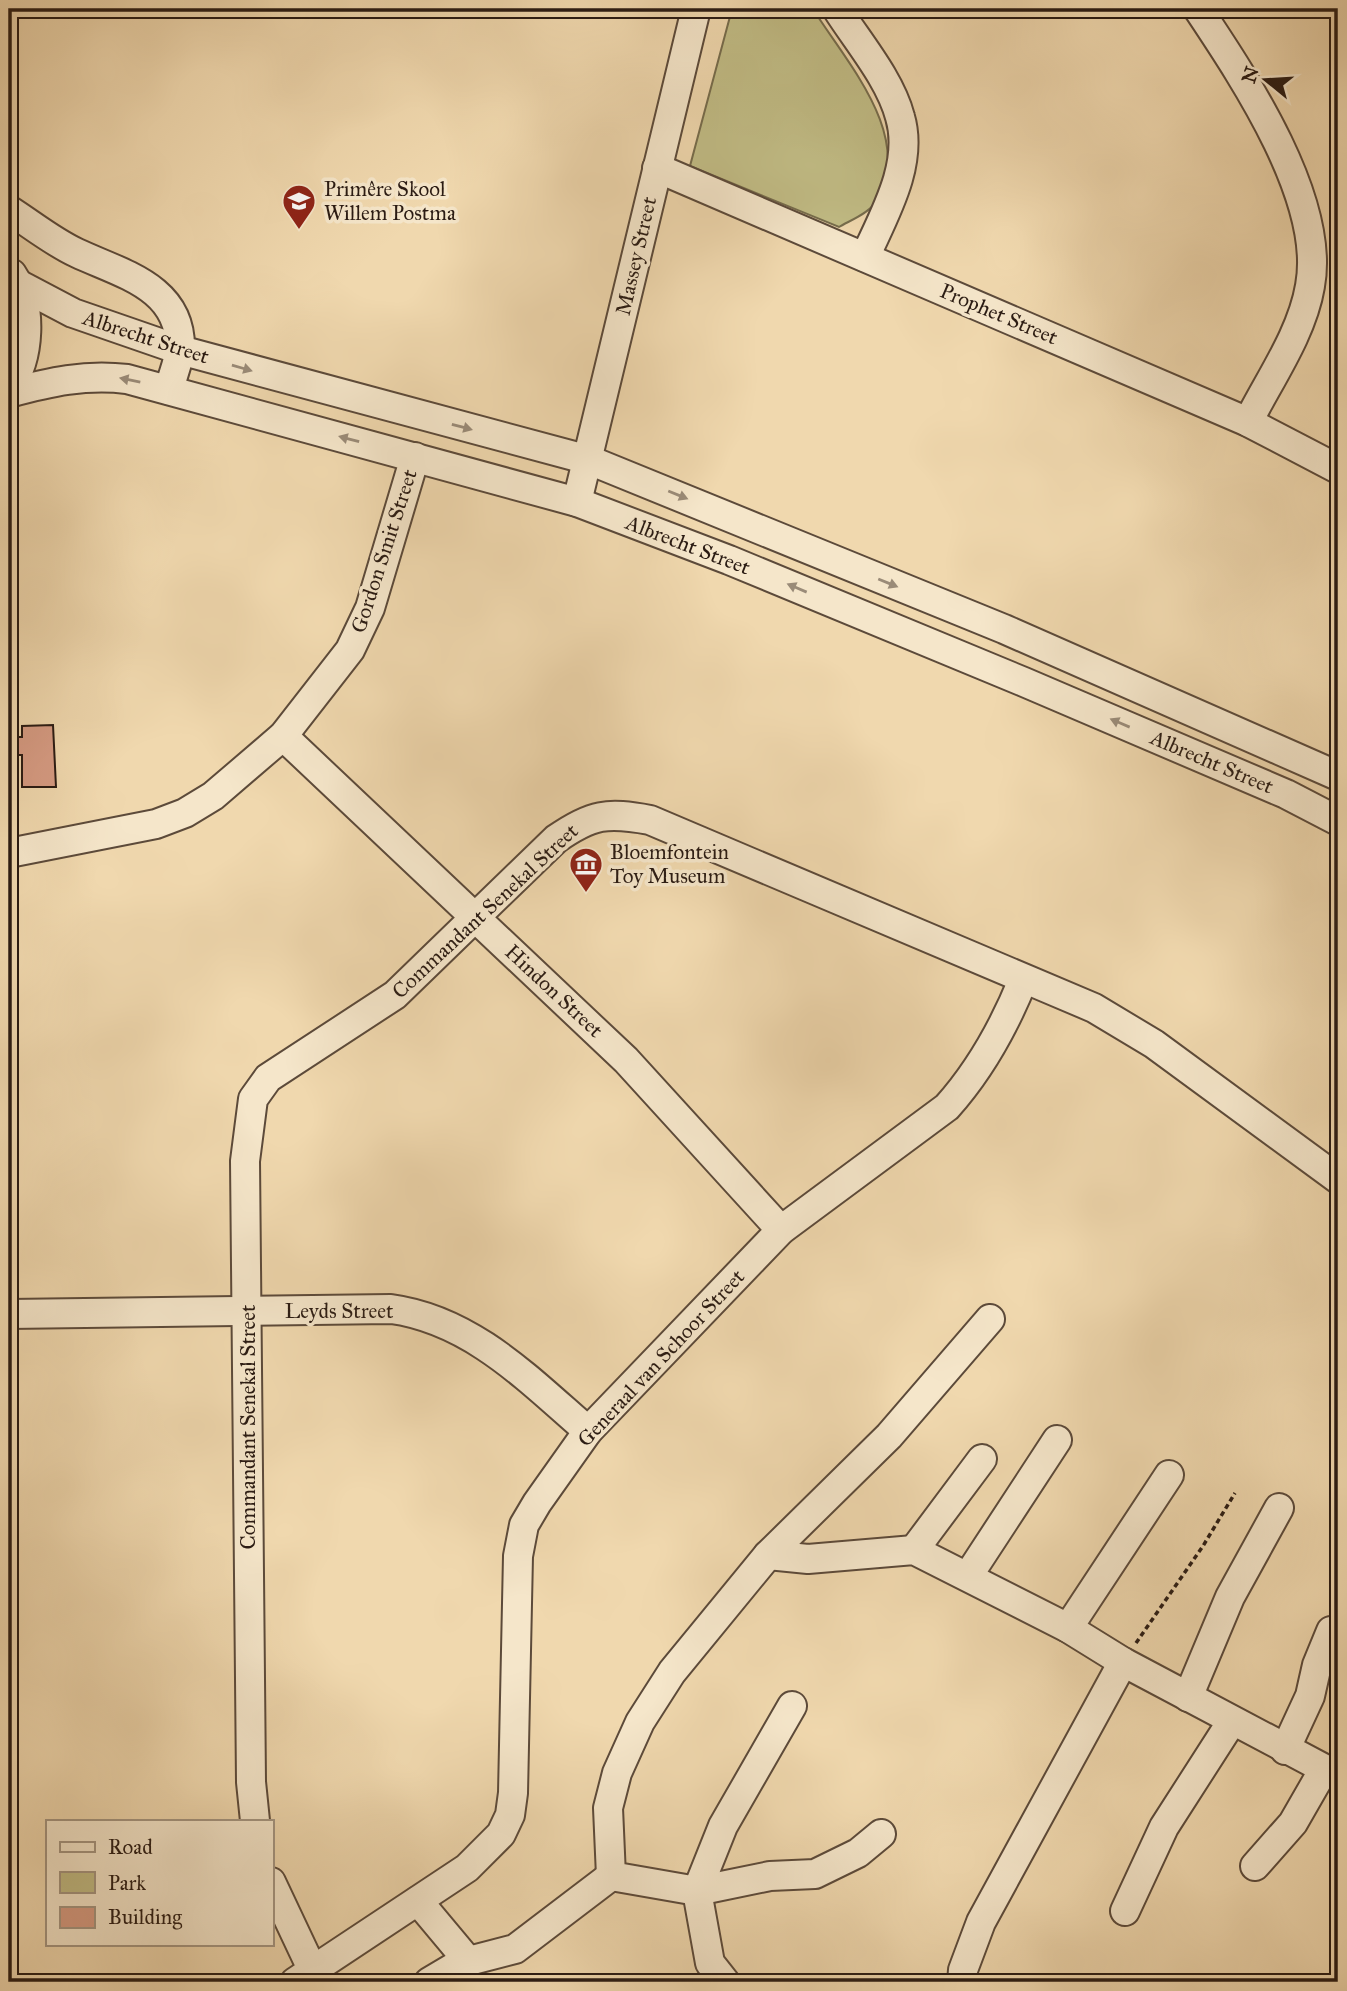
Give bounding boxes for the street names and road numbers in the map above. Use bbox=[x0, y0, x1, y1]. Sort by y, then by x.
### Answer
street label: Massey Street bbox=[610, 194, 662, 318]
street label: Prophet Street bbox=[936, 278, 1062, 351]
street label: Albrecht Street bbox=[79, 304, 213, 370]
street label: Gordon Smit Street bbox=[345, 465, 423, 636]
street label: Albrecht Street bbox=[621, 509, 754, 581]
street label: Albrecht Street bbox=[1146, 724, 1278, 800]
street label: Commandant Senekal Street bbox=[387, 818, 584, 1004]
street label: Hindon Street bbox=[500, 939, 609, 1043]
street label: Generaal van Schoor Street bbox=[572, 1263, 750, 1452]
street label: Leyds Street bbox=[285, 1298, 394, 1324]
street label: Commandant Senekal Street bbox=[235, 1304, 261, 1550]

